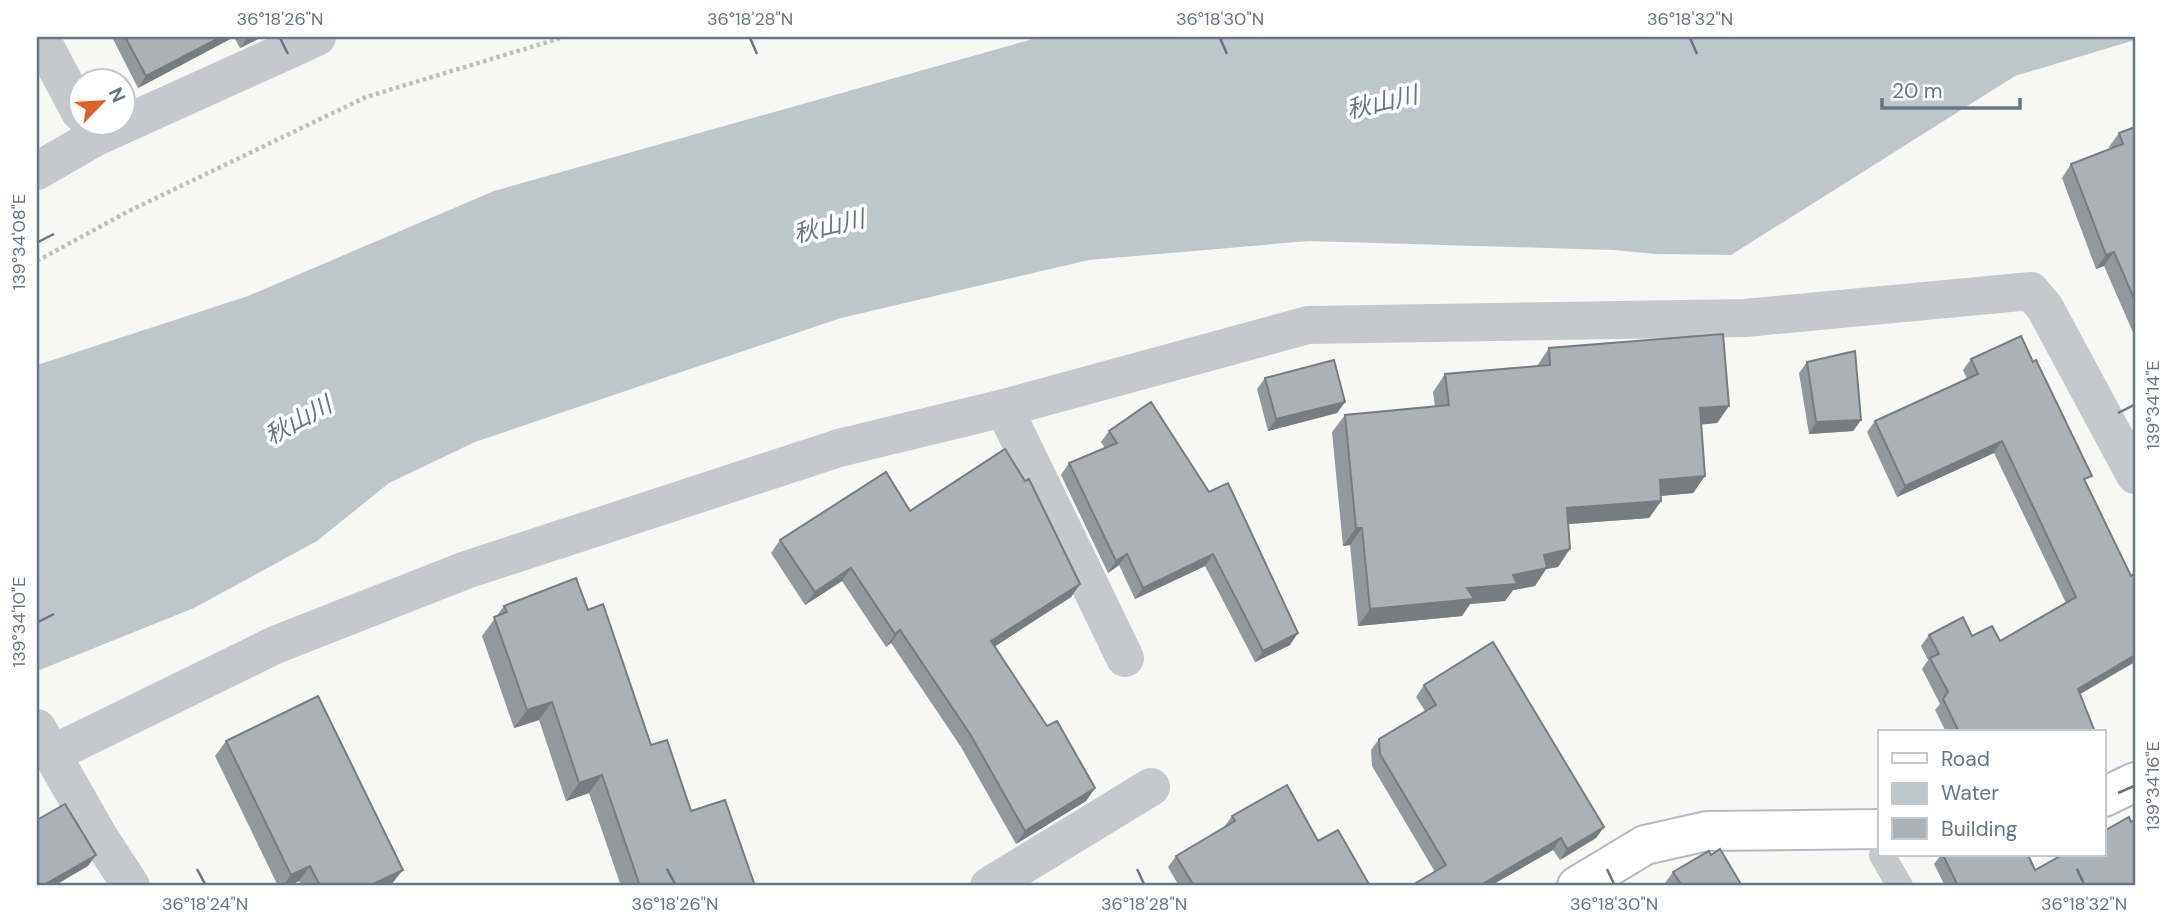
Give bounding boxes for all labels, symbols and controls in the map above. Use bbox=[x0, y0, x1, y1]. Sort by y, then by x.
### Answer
text: 36°18'26"N bbox=[237, 7, 323, 31]
text: 36°18'28"N bbox=[707, 7, 793, 31]
text: 36°18'30"N bbox=[1176, 7, 1264, 31]
text: 36°18'32"N bbox=[1647, 7, 1733, 31]
north arrow bbox=[66, 66, 136, 136]
scale bar bbox=[1882, 66, 2020, 110]
text: 20 m bbox=[1892, 77, 1943, 105]
water label: 秋山川 bbox=[1343, 78, 1423, 125]
text: N bbox=[103, 83, 131, 107]
text: 139°34'08"E bbox=[7, 194, 31, 290]
water label: 秋山川 bbox=[790, 202, 870, 249]
text: 139°34'14"E bbox=[2141, 360, 2165, 450]
water label: 秋山川 bbox=[259, 388, 340, 451]
text: 139°34'10"E bbox=[7, 577, 31, 667]
legend bbox=[1878, 730, 2106, 856]
text: 139°34'16"E bbox=[2141, 741, 2165, 831]
text: Road bbox=[1941, 745, 1990, 773]
text: Water bbox=[1941, 779, 1999, 807]
text: Building bbox=[1941, 815, 2018, 843]
text: 36°18'24"N bbox=[162, 892, 248, 916]
text: 36°18'26"N bbox=[632, 892, 718, 916]
text: 36°18'28"N bbox=[1101, 892, 1187, 916]
text: 36°18'30"N bbox=[1570, 892, 1658, 916]
text: 36°18'32"N bbox=[2041, 892, 2127, 916]

